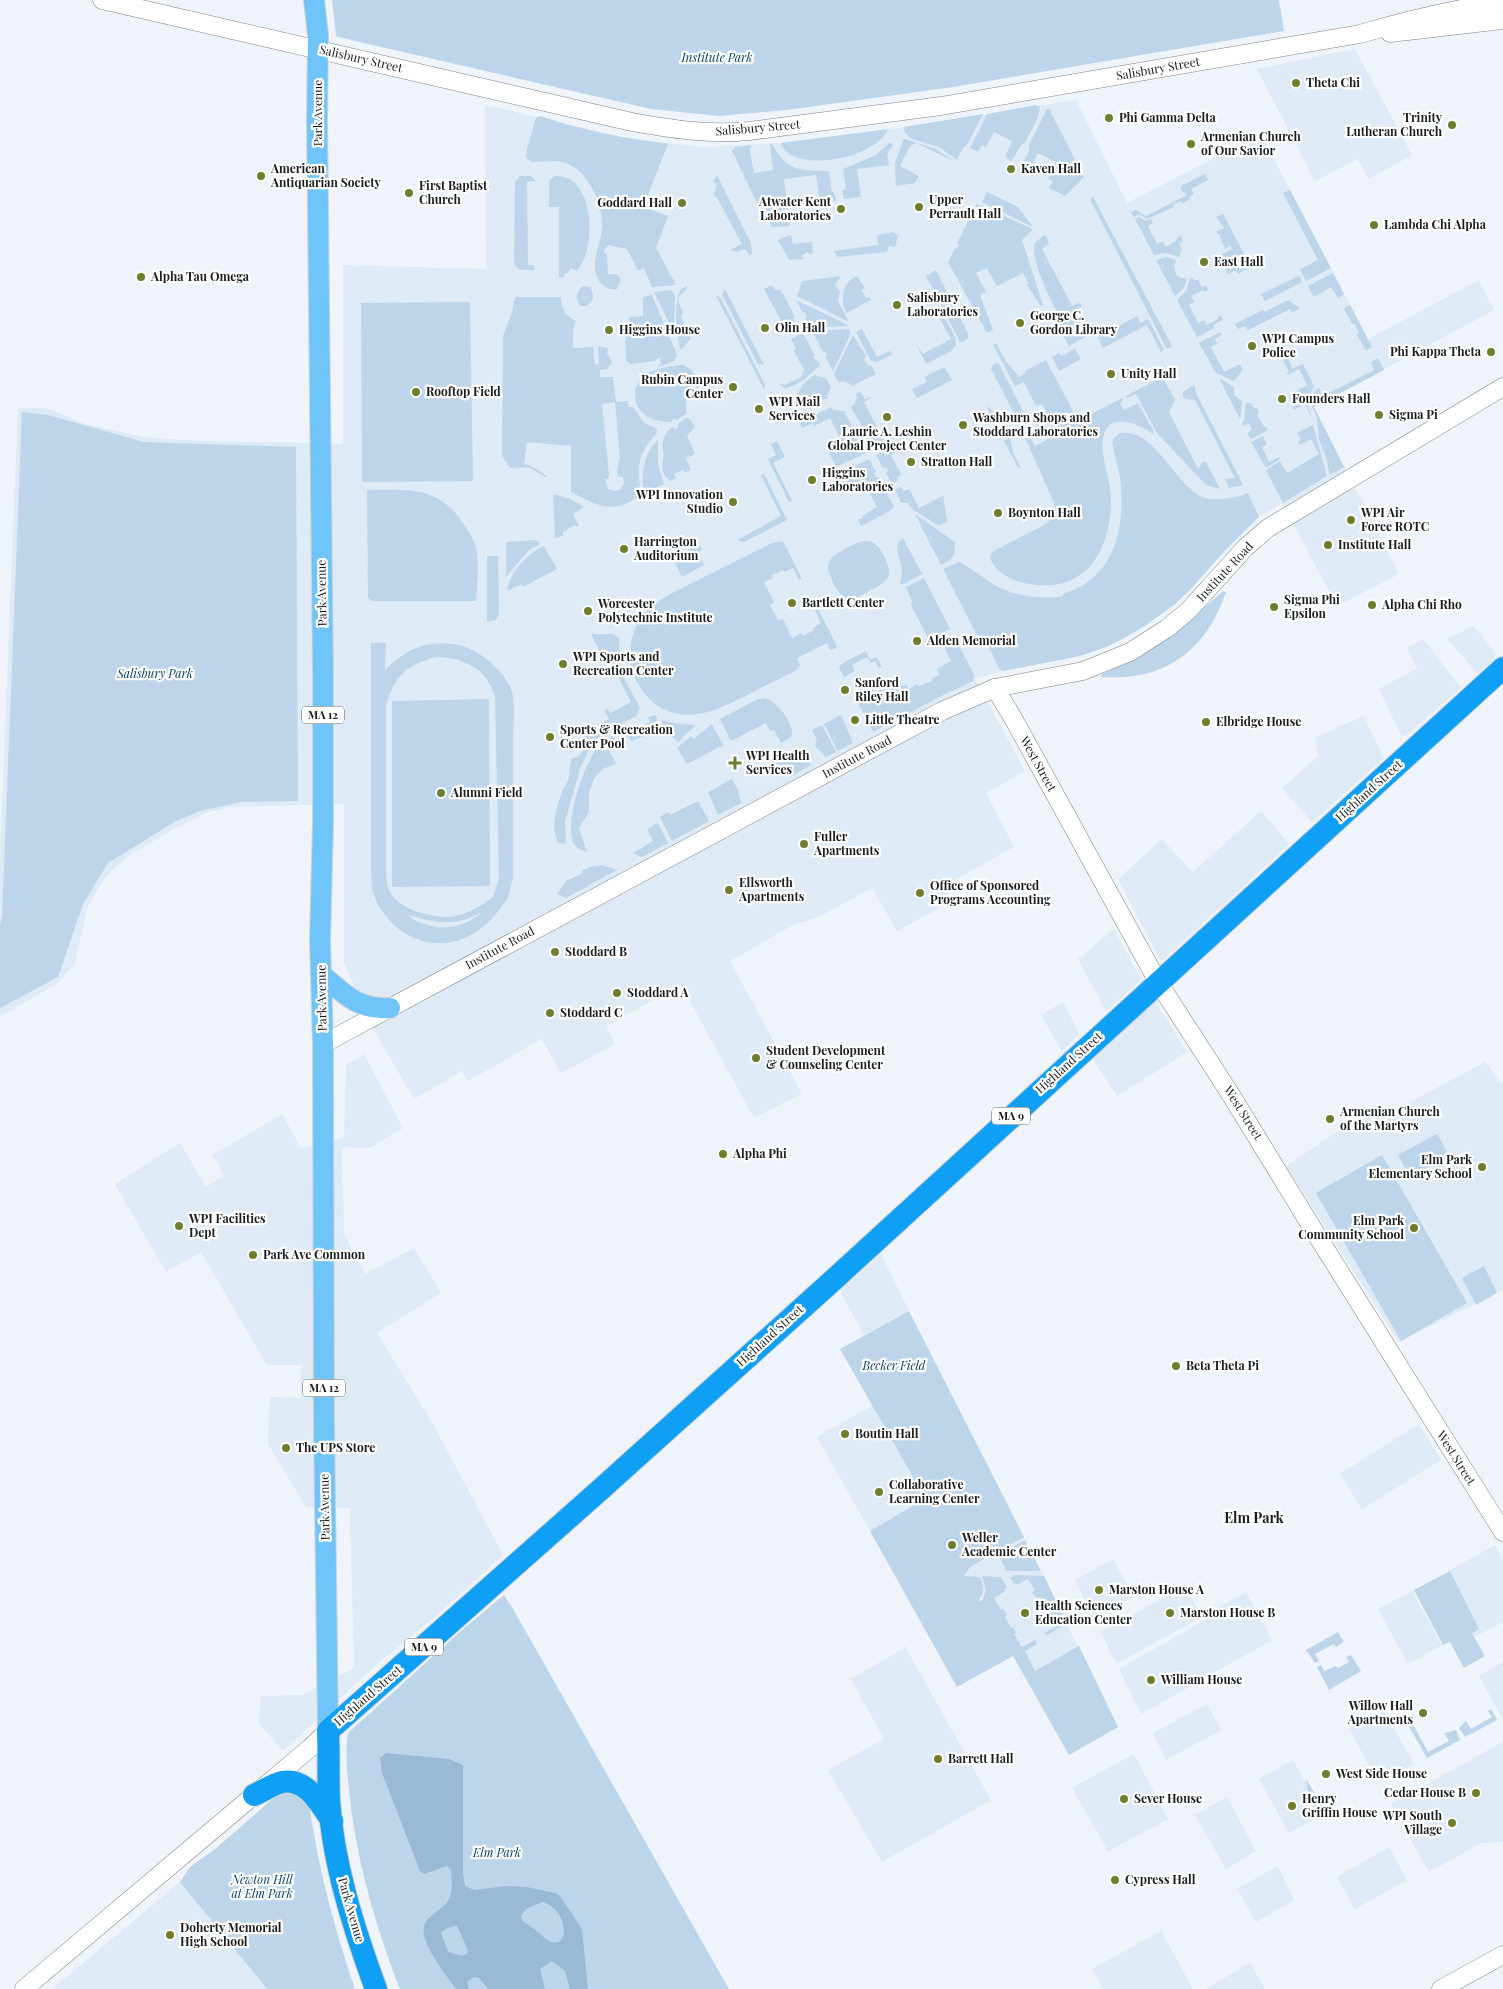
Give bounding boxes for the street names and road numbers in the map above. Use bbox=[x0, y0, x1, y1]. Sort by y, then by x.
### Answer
street label: Salisbury Street bbox=[318, 41, 405, 76]
street label: Salisbury Street bbox=[1115, 53, 1202, 83]
street label: Park Avenue bbox=[309, 80, 325, 146]
street label: Salisbury Street bbox=[715, 115, 802, 139]
street label: Institute Road bbox=[1192, 538, 1256, 605]
street label: Park Avenue bbox=[312, 560, 330, 626]
road number: MA 12 bbox=[302, 706, 344, 724]
street label: Institute Road bbox=[819, 731, 894, 781]
street label: West Street bbox=[1017, 732, 1061, 795]
street label: Highland Street bbox=[1331, 755, 1406, 825]
street label: Institute Road bbox=[462, 922, 537, 972]
street label: Park Avenue bbox=[312, 965, 330, 1031]
street label: Highland Street bbox=[1031, 1027, 1106, 1097]
street label: West Street bbox=[1220, 1082, 1267, 1143]
road number: MA 9 bbox=[992, 1108, 1030, 1124]
street label: Highland Street bbox=[732, 1300, 807, 1370]
road number: MA 12 bbox=[303, 1380, 345, 1396]
street label: West Street bbox=[1433, 1427, 1480, 1488]
street label: Park Avenue bbox=[315, 1474, 333, 1540]
road number: MA 9 bbox=[405, 1638, 443, 1655]
street label: Highland Street bbox=[330, 1661, 405, 1729]
street label: Park Avenue bbox=[335, 1875, 369, 1944]

